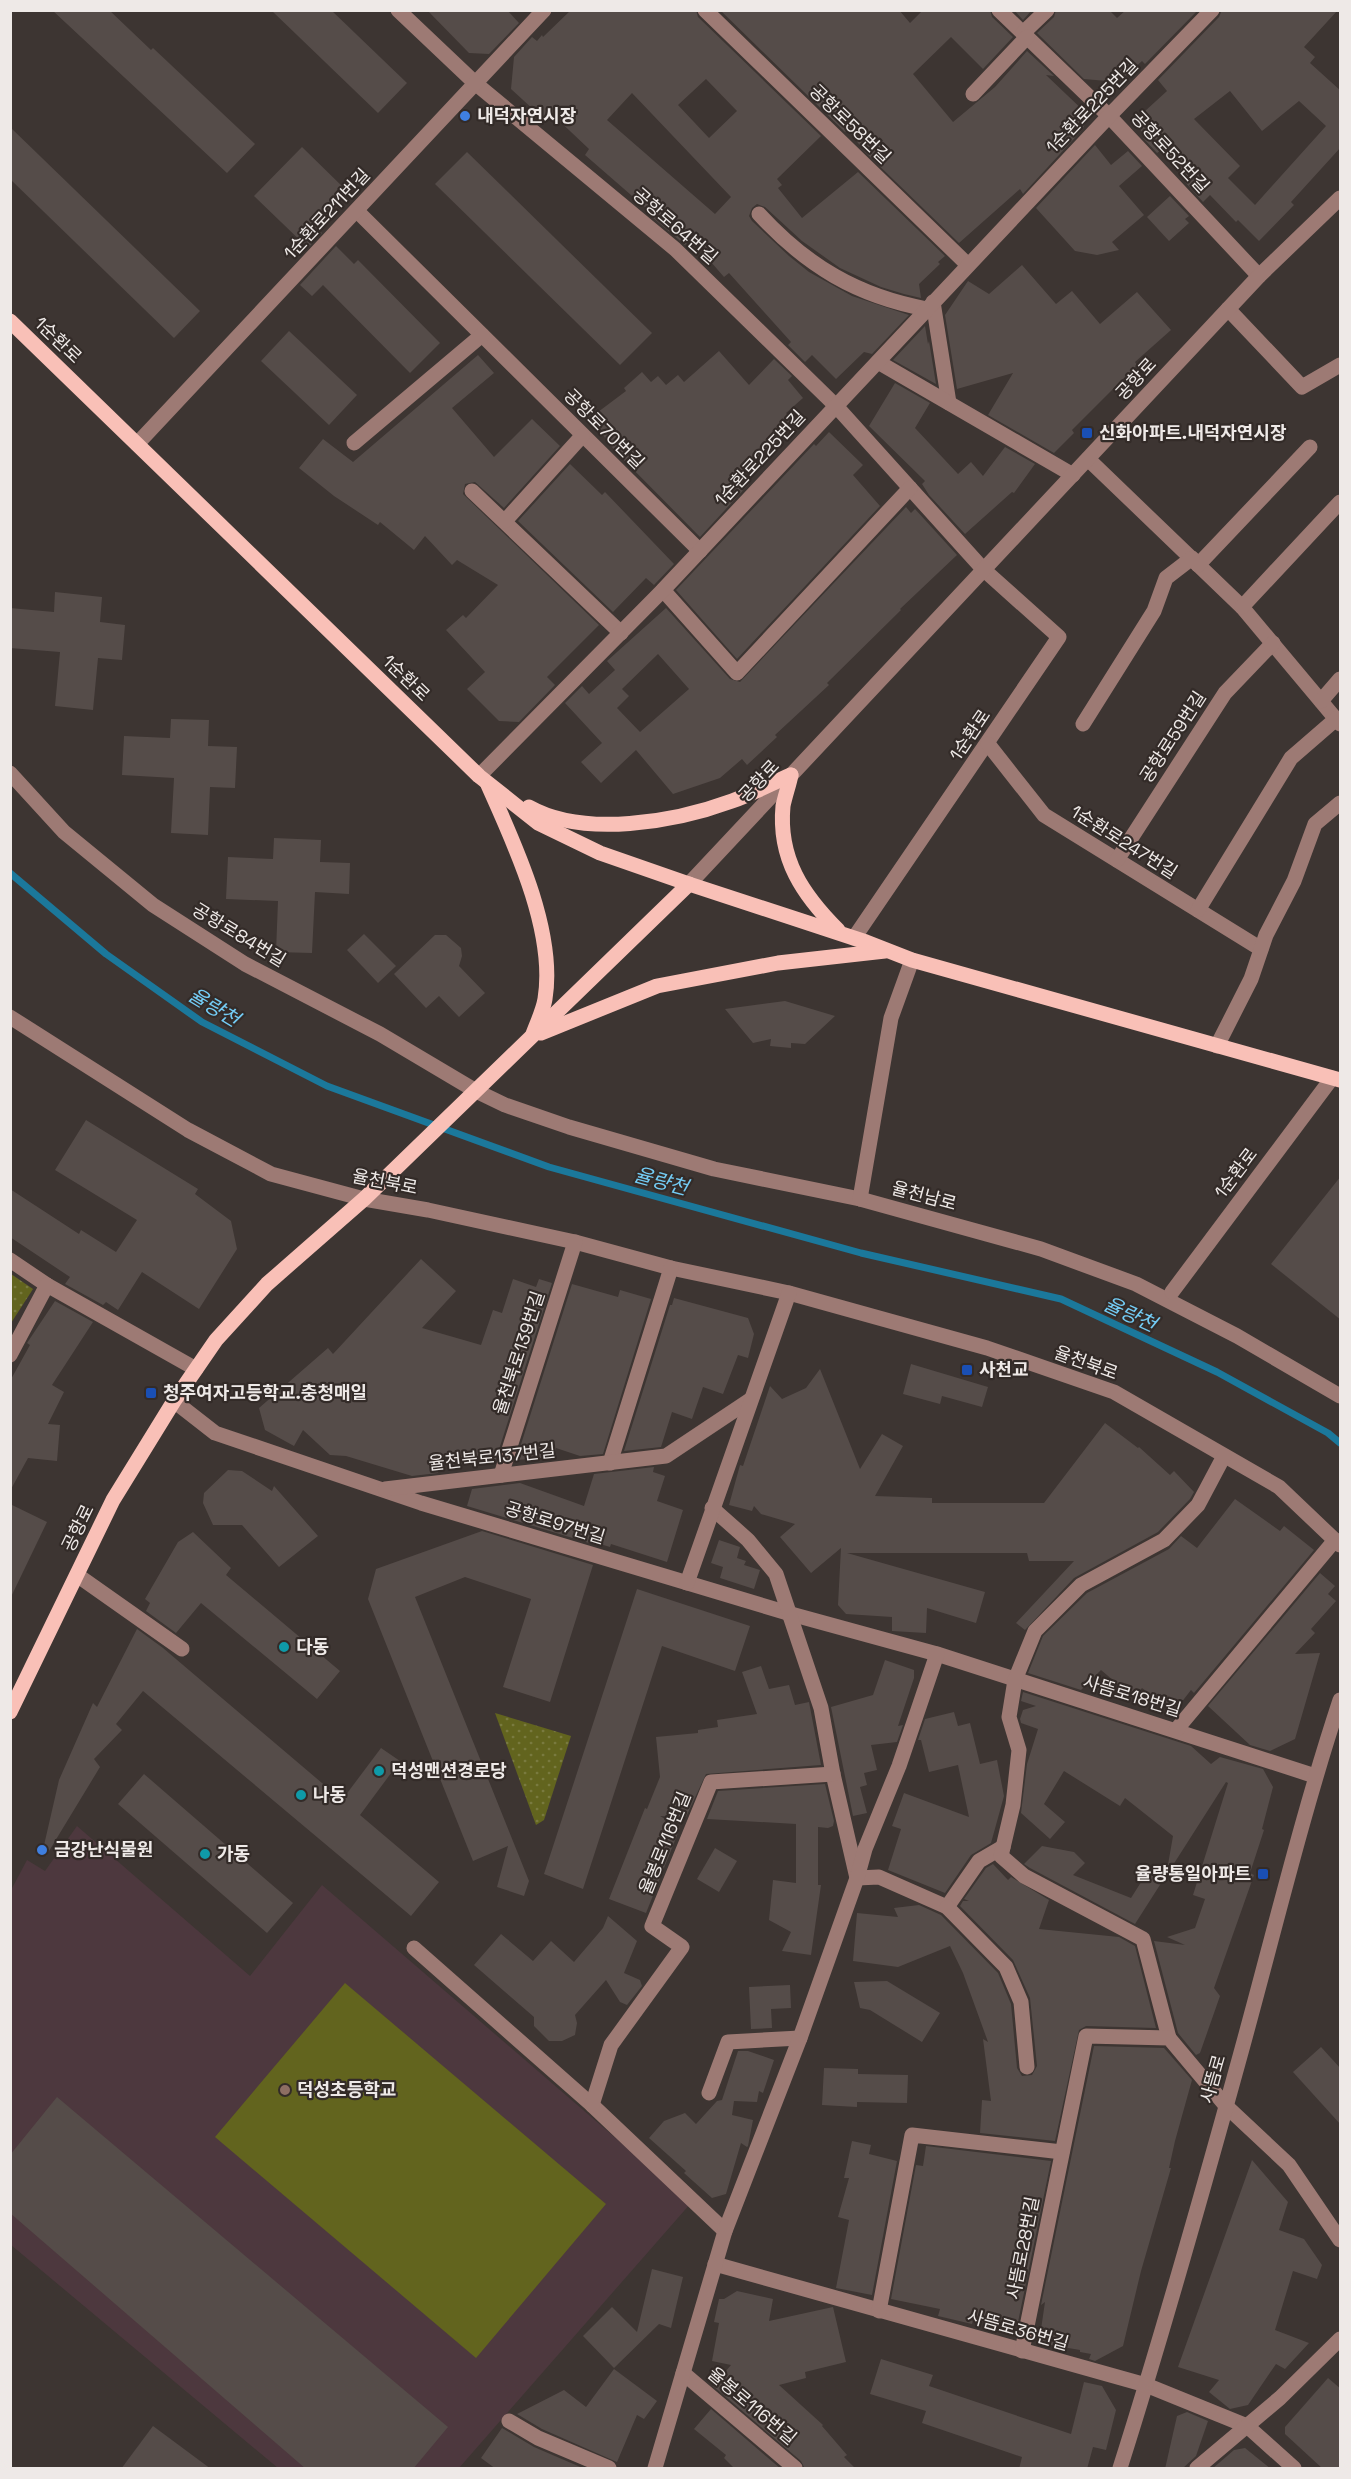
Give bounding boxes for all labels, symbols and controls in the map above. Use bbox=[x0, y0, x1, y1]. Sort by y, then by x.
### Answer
street label: 1순환로225번길 bbox=[1041, 53, 1143, 158]
street label: 공항로58번길 bbox=[805, 79, 896, 168]
place label: 내덕자연시장 bbox=[477, 104, 577, 127]
street label: 공항로52번길 bbox=[1126, 106, 1214, 198]
marker: 내덕자연시장 bbox=[458, 109, 472, 123]
street label: 1순환로211번길 bbox=[279, 163, 375, 264]
street label: 공항로64번길 bbox=[628, 182, 723, 269]
street label: 1순환로 bbox=[30, 311, 87, 368]
street label: 공항로 bbox=[1110, 353, 1161, 405]
street label: 공항로70번길 bbox=[559, 384, 649, 474]
street label: 1순환로225번길 bbox=[709, 405, 810, 510]
place label: 신화아파트.내덕자연시장 bbox=[1099, 421, 1287, 444]
marker: 신화아파트.내덕자연시장 bbox=[1080, 426, 1094, 440]
street label: 1순환로 bbox=[378, 649, 435, 706]
street label: 공항로59번길 bbox=[1134, 687, 1211, 787]
street label: 1순환로 bbox=[944, 705, 995, 765]
street label: 공항로 bbox=[733, 755, 784, 807]
street label: 1순환로247번길 bbox=[1067, 800, 1182, 884]
street label: 공항로84번길 bbox=[188, 898, 290, 972]
water label: 율량천 bbox=[184, 982, 247, 1034]
street label: 1순환로 bbox=[1209, 1143, 1262, 1202]
water label: 율량천 bbox=[631, 1161, 694, 1201]
street label: 율천북로 bbox=[350, 1164, 420, 1199]
street label: 율천남로 bbox=[889, 1176, 959, 1215]
street label: 율천북로139번길 bbox=[488, 1288, 549, 1418]
water label: 율량천 bbox=[1099, 1291, 1163, 1339]
street label: 율천북로 bbox=[1051, 1340, 1121, 1385]
place label: 사천교 bbox=[979, 1358, 1029, 1381]
marker: 사천교 bbox=[960, 1363, 974, 1377]
place label: 청주여자고등학교.충청매일 bbox=[163, 1381, 367, 1404]
marker: 청주여자고등학교.충청매일 bbox=[144, 1386, 158, 1400]
street label: 율천북로137번길 bbox=[427, 1438, 557, 1475]
street label: 공항로97번길 bbox=[502, 1496, 608, 1549]
street label: 공항로 bbox=[56, 1500, 99, 1555]
place label: 다동 bbox=[296, 1635, 329, 1658]
marker: 다동 bbox=[277, 1640, 291, 1654]
street label: 사뜸로18번길 bbox=[1080, 1670, 1184, 1721]
place label: 덕성맨션경로당 bbox=[391, 1759, 507, 1782]
marker: 덕성맨션경로당 bbox=[372, 1764, 386, 1778]
place label: 나동 bbox=[313, 1783, 346, 1806]
marker: 나동 bbox=[294, 1788, 308, 1802]
street label: 율봉로116번길 bbox=[633, 1788, 696, 1898]
place label: 금강난식물원 bbox=[54, 1838, 153, 1861]
place label: 가동 bbox=[217, 1842, 250, 1865]
marker: 금강난식물원 bbox=[35, 1843, 49, 1857]
marker: 가동 bbox=[198, 1847, 212, 1861]
place label: 율량통일아파트 bbox=[1135, 1862, 1251, 1885]
marker: 율량통일아파트 bbox=[1256, 1867, 1270, 1881]
street label: 사뜸로 bbox=[1195, 2052, 1230, 2106]
place label: 덕성초등학교 bbox=[297, 2078, 396, 2101]
marker: 덕성초등학교 bbox=[278, 2083, 292, 2097]
street label: 사뜸로28번길 bbox=[1001, 2194, 1044, 2302]
street label: 사뜸로36번길 bbox=[965, 2304, 1072, 2355]
street label: 율봉로116번길 bbox=[703, 2362, 801, 2449]

